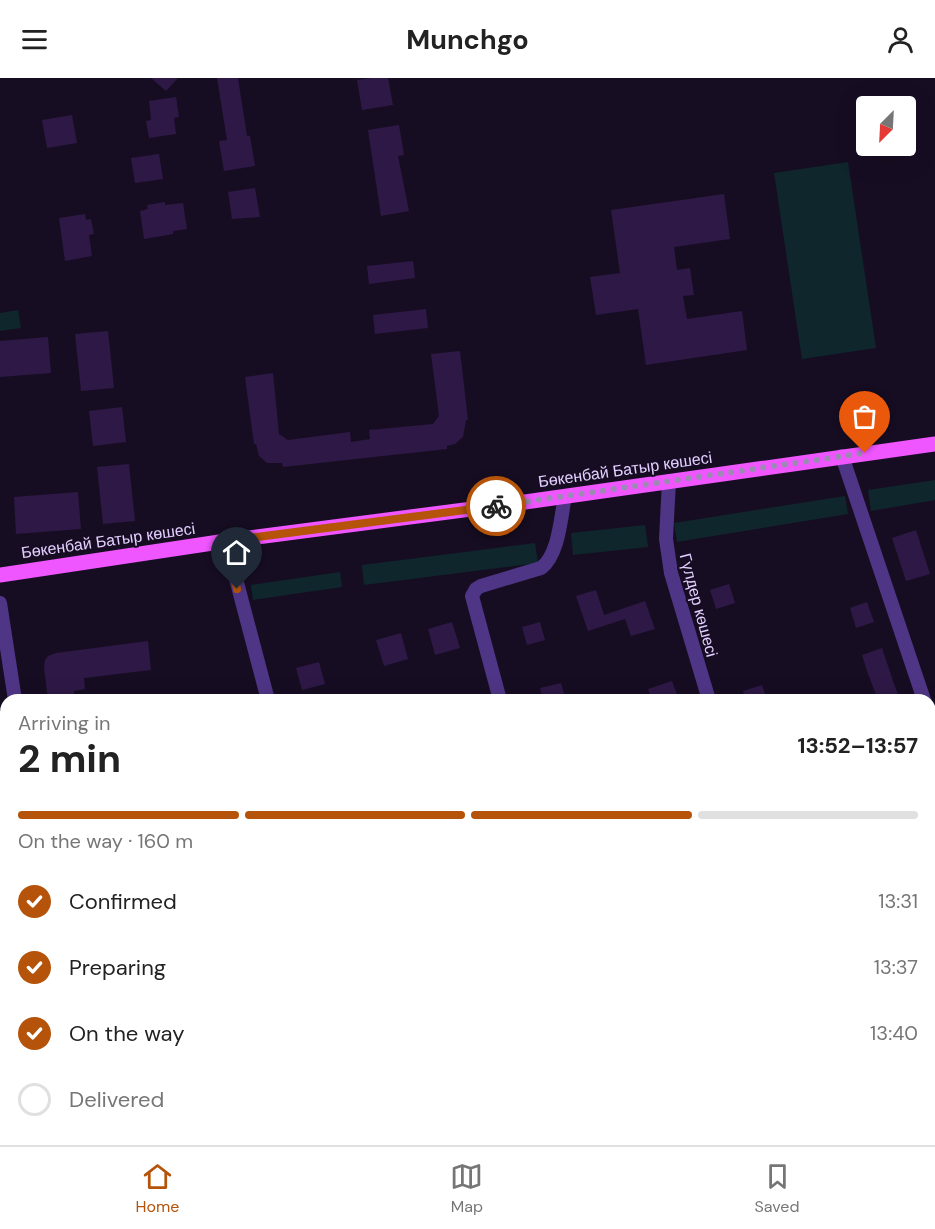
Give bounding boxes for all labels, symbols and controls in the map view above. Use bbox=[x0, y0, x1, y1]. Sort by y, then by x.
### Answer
text: Munchgo bbox=[406, 22, 529, 57]
icon: menu bbox=[18, 23, 51, 56]
icon: person bbox=[884, 23, 917, 56]
north arrow bbox=[856, 96, 916, 156]
map controls bbox=[856, 96, 916, 156]
pin bbox=[839, 391, 890, 453]
icon: bag bbox=[848, 400, 881, 433]
street label: Бөкенбай Батыр көшесі bbox=[537, 447, 713, 492]
courier bbox=[466, 476, 526, 536]
icon: bike bbox=[480, 490, 513, 523]
street label: Бөкенбай Батыр көшесі bbox=[20, 518, 196, 563]
pin bbox=[211, 527, 262, 589]
icon: home bbox=[220, 536, 253, 569]
street label: Гүлдер көшесі bbox=[675, 551, 722, 659]
text: Arriving in bbox=[18, 710, 110, 736]
text: 13:52–13:57 bbox=[797, 731, 918, 760]
text: 2 min bbox=[18, 733, 121, 784]
text: On the way · 160 m bbox=[18, 828, 193, 854]
icon: check bbox=[18, 885, 51, 918]
text: Confirmed bbox=[69, 887, 177, 916]
text: 13:31 bbox=[878, 888, 918, 914]
icon: check bbox=[18, 951, 51, 984]
text: Preparing bbox=[69, 953, 166, 982]
text: 13:37 bbox=[874, 954, 918, 980]
icon: check bbox=[18, 1017, 51, 1050]
text: On the way bbox=[69, 1019, 184, 1048]
text: 13:40 bbox=[870, 1020, 918, 1046]
text: Delivered bbox=[69, 1085, 164, 1114]
tab: Home bbox=[136, 1160, 179, 1217]
tab: Map bbox=[450, 1160, 483, 1217]
tab: Saved bbox=[755, 1160, 799, 1217]

